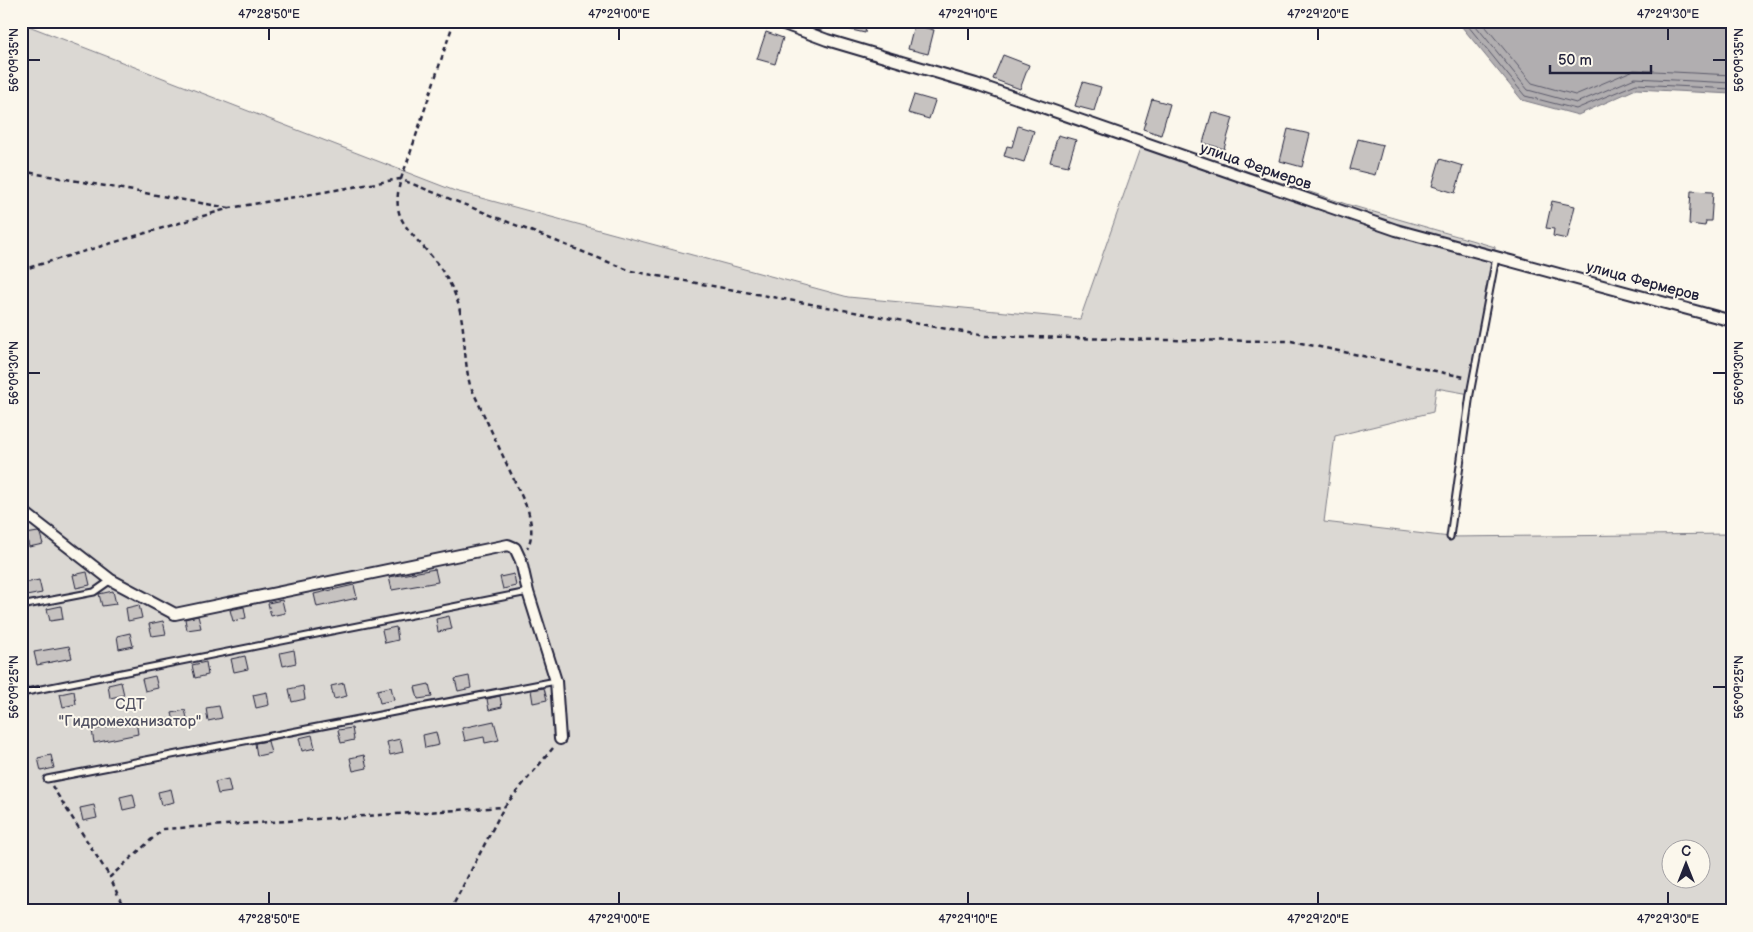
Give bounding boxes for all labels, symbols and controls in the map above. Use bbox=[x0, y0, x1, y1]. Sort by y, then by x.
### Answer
text: 47°28'50"E bbox=[238, 7, 300, 22]
text: 47°29'00"E bbox=[588, 7, 650, 22]
text: 47°29'10"E bbox=[938, 7, 998, 22]
text: 47°29'20"E bbox=[1287, 7, 1349, 22]
text: 47°29'30"E bbox=[1637, 7, 1699, 22]
text: 56°09'35"N bbox=[7, 28, 22, 92]
text: 56°09'35"N bbox=[1732, 28, 1747, 92]
scale bar bbox=[1550, 42, 1652, 74]
text: 50 m bbox=[1558, 51, 1592, 70]
street label: улица Фермеров bbox=[1198, 139, 1314, 194]
street label: улица Фермеров bbox=[1584, 257, 1702, 306]
text: 56°09'30"N bbox=[7, 341, 22, 405]
text: 56°09'30"N bbox=[1732, 341, 1747, 405]
text: 56°09'25"N bbox=[7, 655, 22, 719]
text: 56°09'25"N bbox=[1732, 655, 1747, 719]
park label: СДТ "Гидромеханизатор" bbox=[59, 695, 201, 731]
north arrow bbox=[1660, 840, 1710, 890]
text: С bbox=[1681, 843, 1691, 860]
text: 47°28'50"E bbox=[238, 912, 300, 927]
text: 47°29'00"E bbox=[588, 912, 650, 927]
text: 47°29'10"E bbox=[938, 912, 998, 927]
text: 47°29'20"E bbox=[1287, 912, 1349, 927]
text: 47°29'30"E bbox=[1637, 912, 1699, 927]

